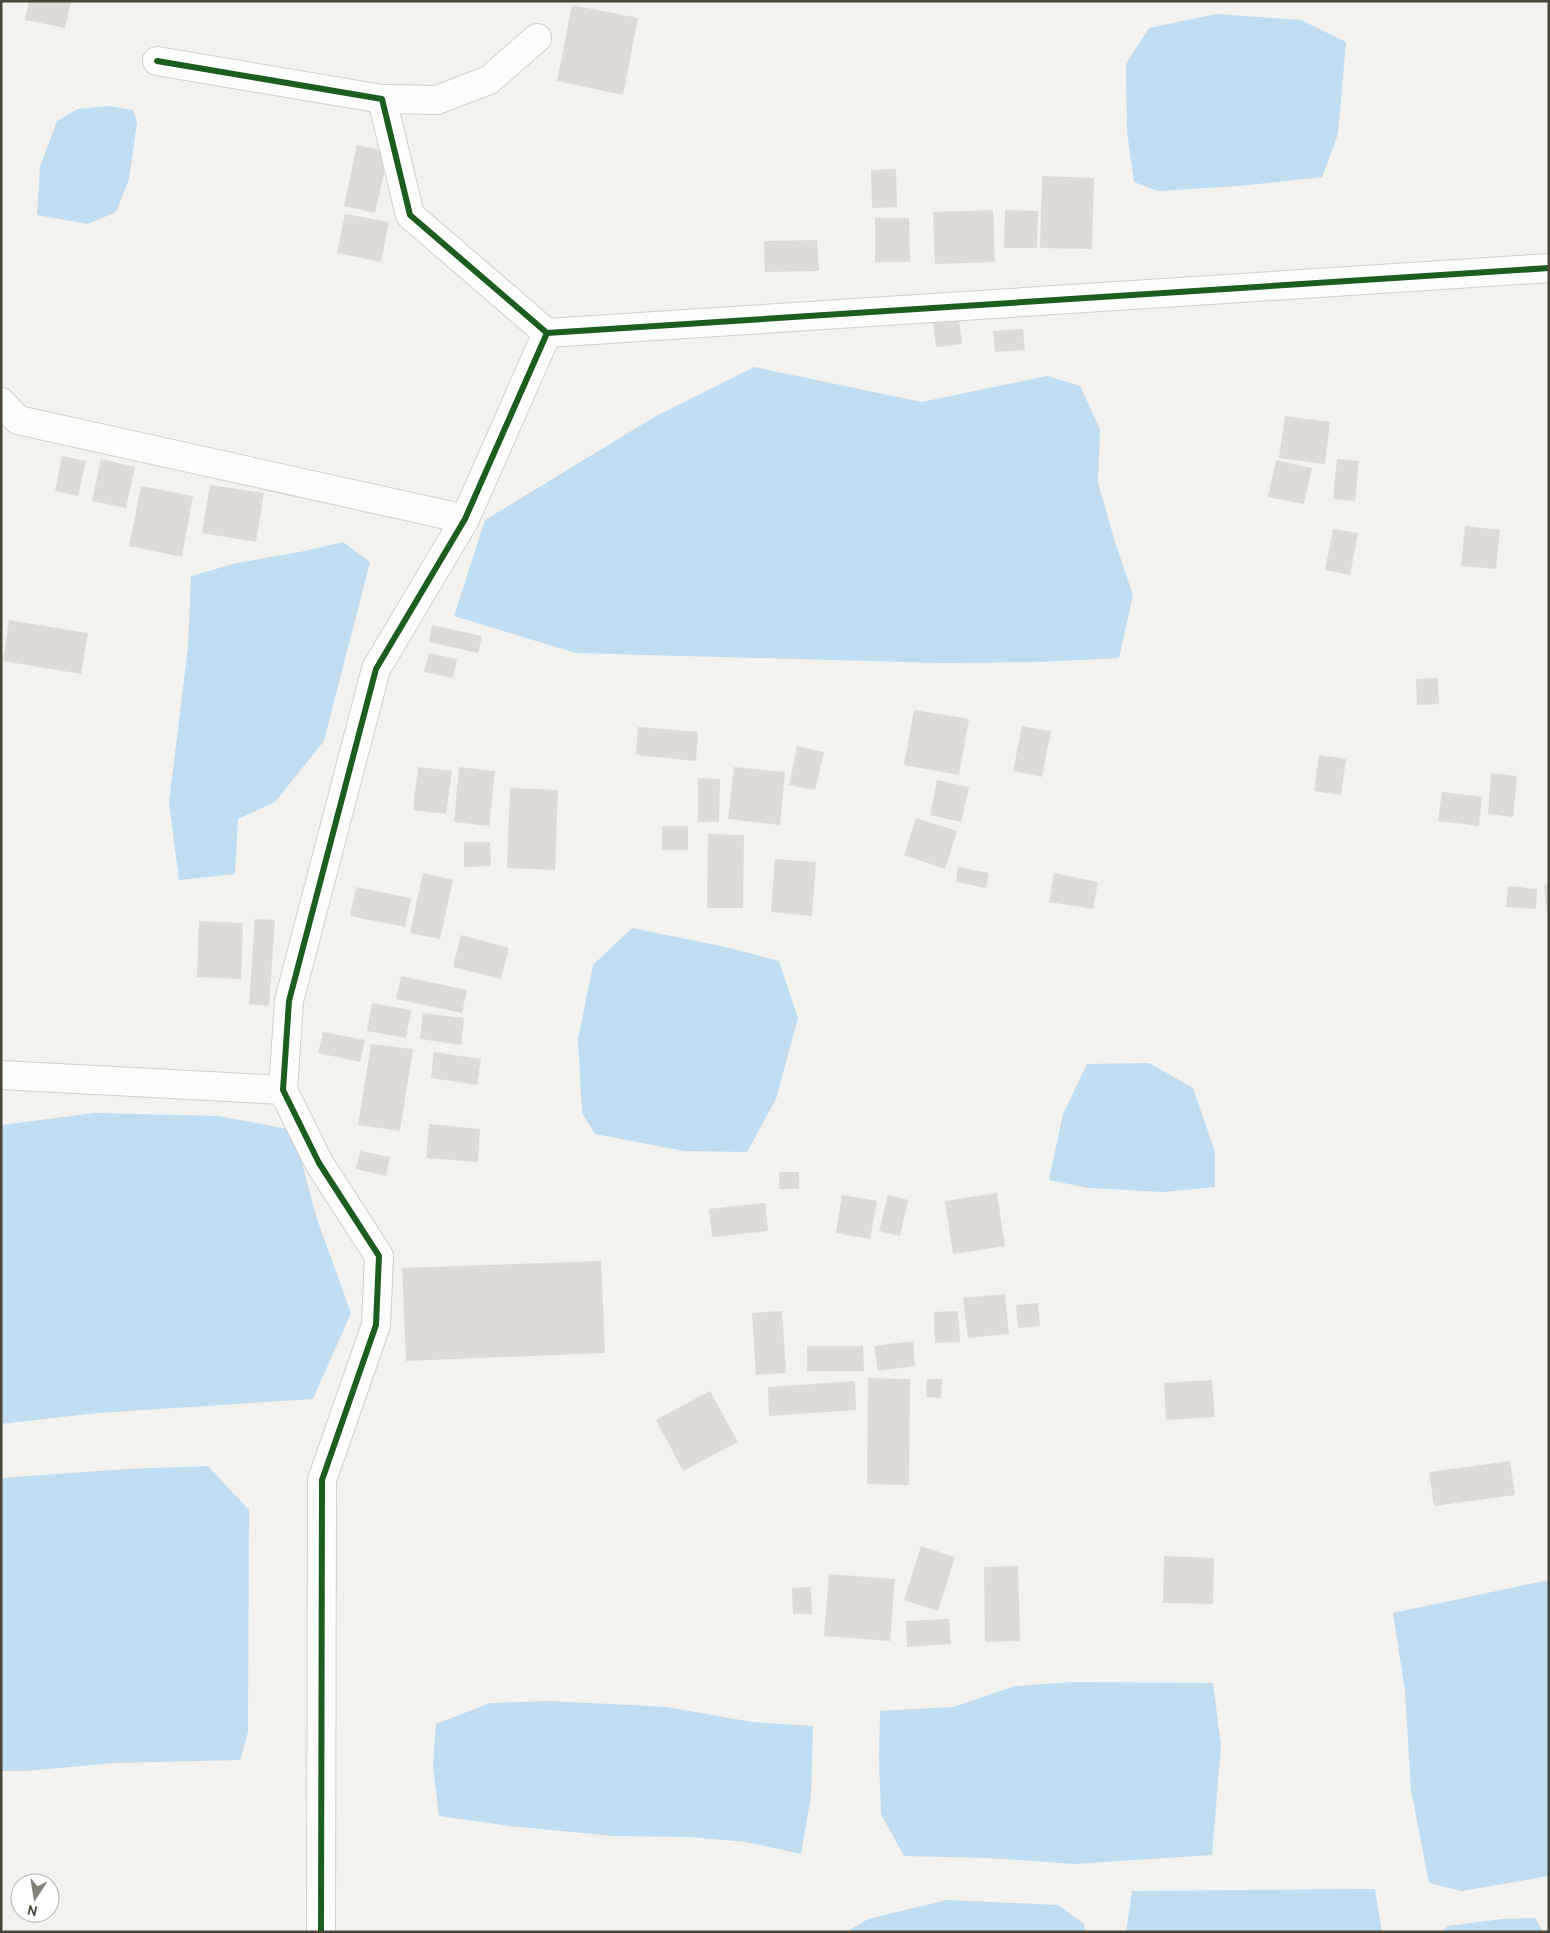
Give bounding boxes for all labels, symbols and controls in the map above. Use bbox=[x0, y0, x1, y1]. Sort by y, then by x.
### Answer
north arrow bbox=[10, 1873, 60, 1923]
text: N bbox=[26, 1901, 39, 1921]

